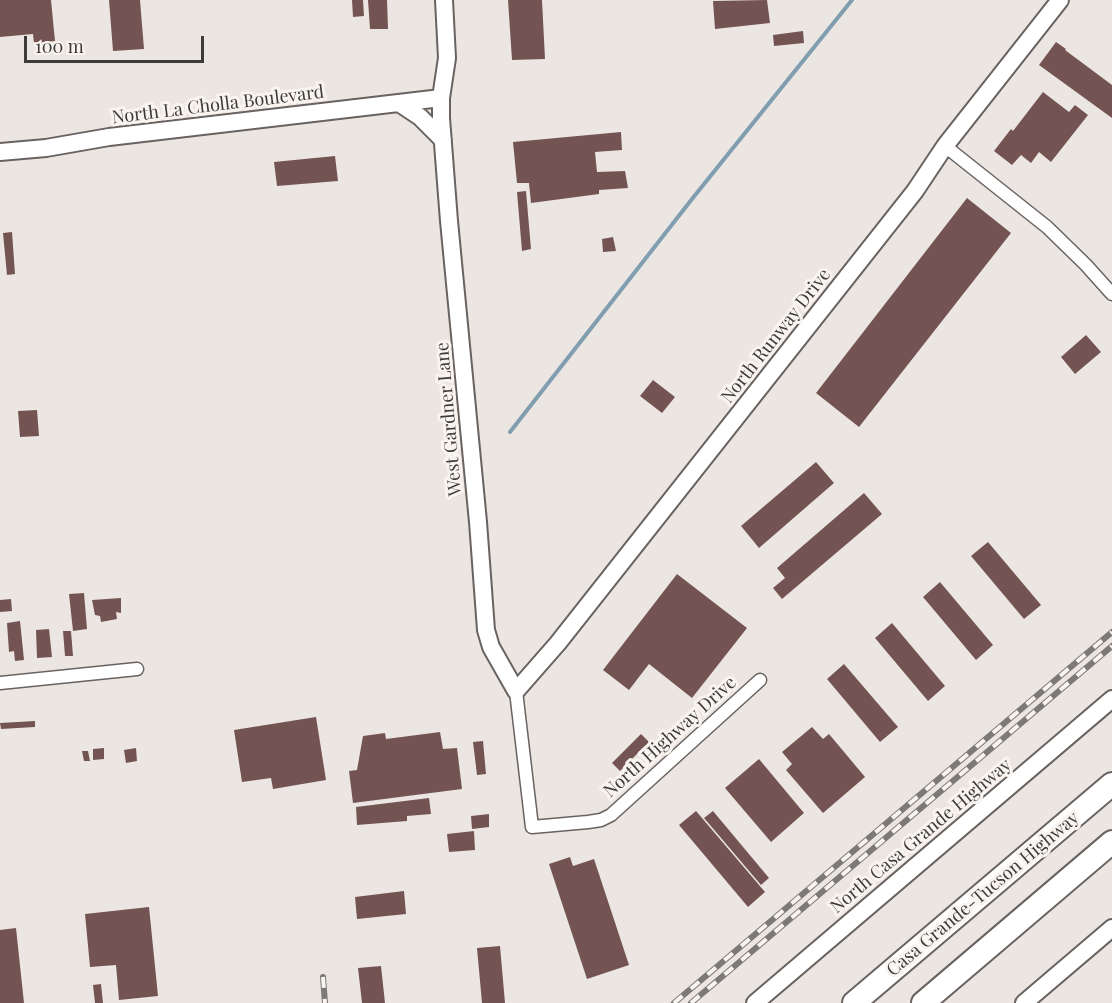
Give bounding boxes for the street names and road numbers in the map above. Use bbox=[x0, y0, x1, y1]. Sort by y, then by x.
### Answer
street label: North La Cholla Boulevard bbox=[111, 81, 325, 129]
street label: North Runway Drive bbox=[717, 264, 835, 408]
street label: West Gardner Lane bbox=[432, 341, 466, 497]
street label: North Highway Drive bbox=[599, 672, 741, 802]
street label: North Casa Grande Highway bbox=[826, 754, 1016, 918]
street label: Casa Grande-Tucson Highway bbox=[882, 807, 1084, 981]

